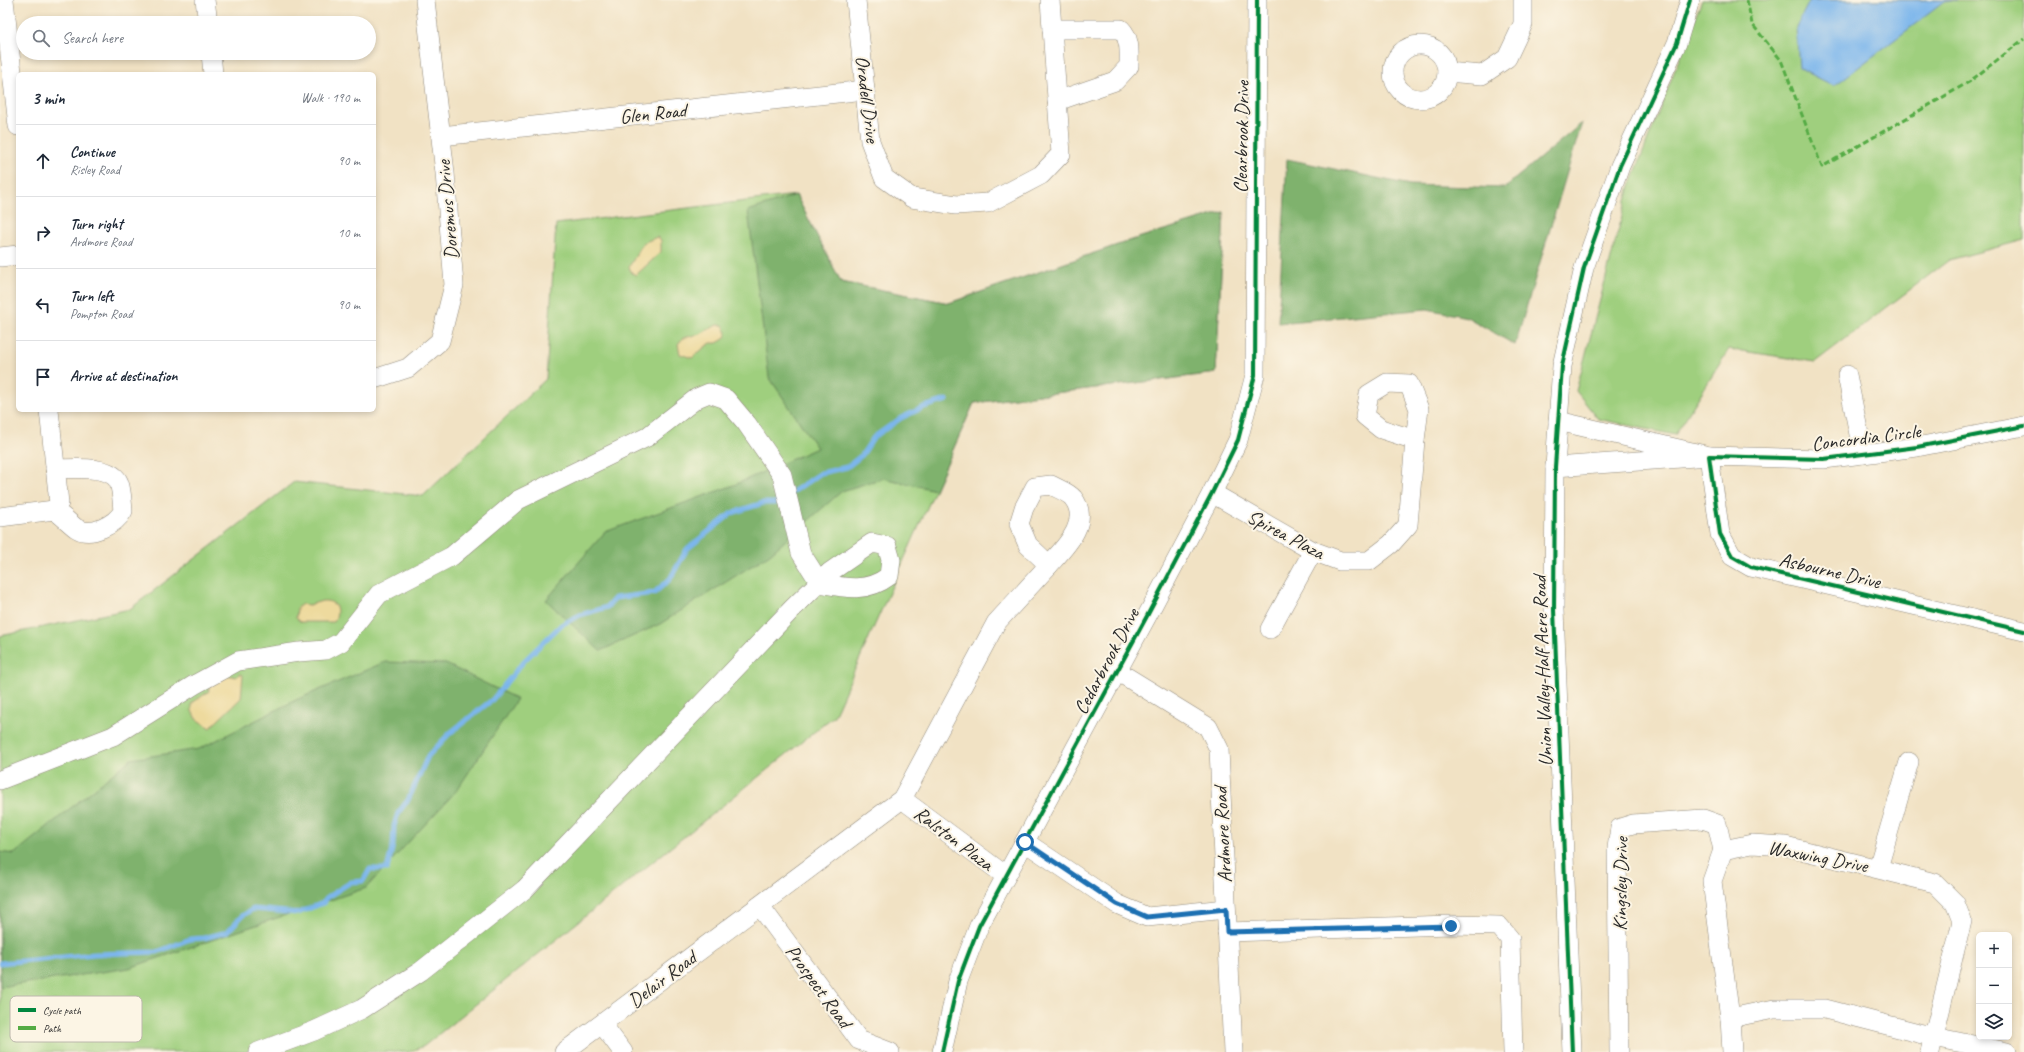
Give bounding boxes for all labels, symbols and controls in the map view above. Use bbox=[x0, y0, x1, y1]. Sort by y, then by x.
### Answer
search box bbox=[16, 16, 376, 60]
icon: search bbox=[30, 27, 52, 49]
text: Search here bbox=[62, 29, 123, 48]
street label: Oradell Drive bbox=[850, 54, 885, 145]
street label: Clearbrook Drive bbox=[1228, 79, 1255, 193]
text: 3 min bbox=[32, 88, 65, 109]
text: Walk · 190 m bbox=[301, 90, 360, 106]
street label: Glen Road bbox=[619, 97, 691, 129]
text: Continue bbox=[70, 143, 115, 162]
icon: ahead bbox=[32, 150, 54, 172]
text: 90 m bbox=[338, 153, 360, 169]
street label: Doremus Drive bbox=[431, 158, 464, 261]
text: Risley Road bbox=[70, 162, 120, 178]
text: Turn right bbox=[70, 215, 123, 234]
icon: right bbox=[32, 222, 54, 244]
text: 10 m bbox=[338, 225, 360, 241]
text: Ardmore Road bbox=[70, 234, 132, 250]
text: Turn left bbox=[70, 287, 113, 306]
icon: left bbox=[32, 294, 54, 316]
text: 90 m bbox=[338, 297, 360, 313]
text: Pompton Road bbox=[70, 306, 133, 322]
icon: arrive bbox=[32, 366, 54, 388]
text: Arrive at destination bbox=[70, 367, 177, 386]
street label: Concordia Circle bbox=[1810, 418, 1924, 457]
street label: Spirea Plaza bbox=[1243, 504, 1330, 566]
street label: Asbourne Drive bbox=[1777, 547, 1884, 595]
street label: Union Valley-Half Acre Road bbox=[1527, 572, 1558, 767]
street label: Cedarbrook Drive bbox=[1068, 602, 1146, 719]
street label: Ardmore Road bbox=[1207, 783, 1237, 884]
street label: Ralston Plaza bbox=[909, 800, 999, 877]
route start bbox=[1016, 833, 1034, 851]
street label: Kingsley Drive bbox=[1607, 835, 1634, 931]
street label: Waxwing Drive bbox=[1766, 835, 1871, 879]
route end bbox=[1442, 917, 1460, 935]
map controls bbox=[1976, 932, 2012, 1040]
button: + bbox=[1976, 932, 2012, 968]
street label: Prospect Road bbox=[780, 940, 859, 1035]
street label: Delair Road bbox=[623, 944, 704, 1013]
button: − bbox=[1976, 968, 2012, 1004]
legend bbox=[10, 996, 142, 1042]
text: Cycle path bbox=[43, 1003, 82, 1017]
button: layers bbox=[1976, 1004, 2012, 1040]
text: Path bbox=[43, 1021, 62, 1035]

